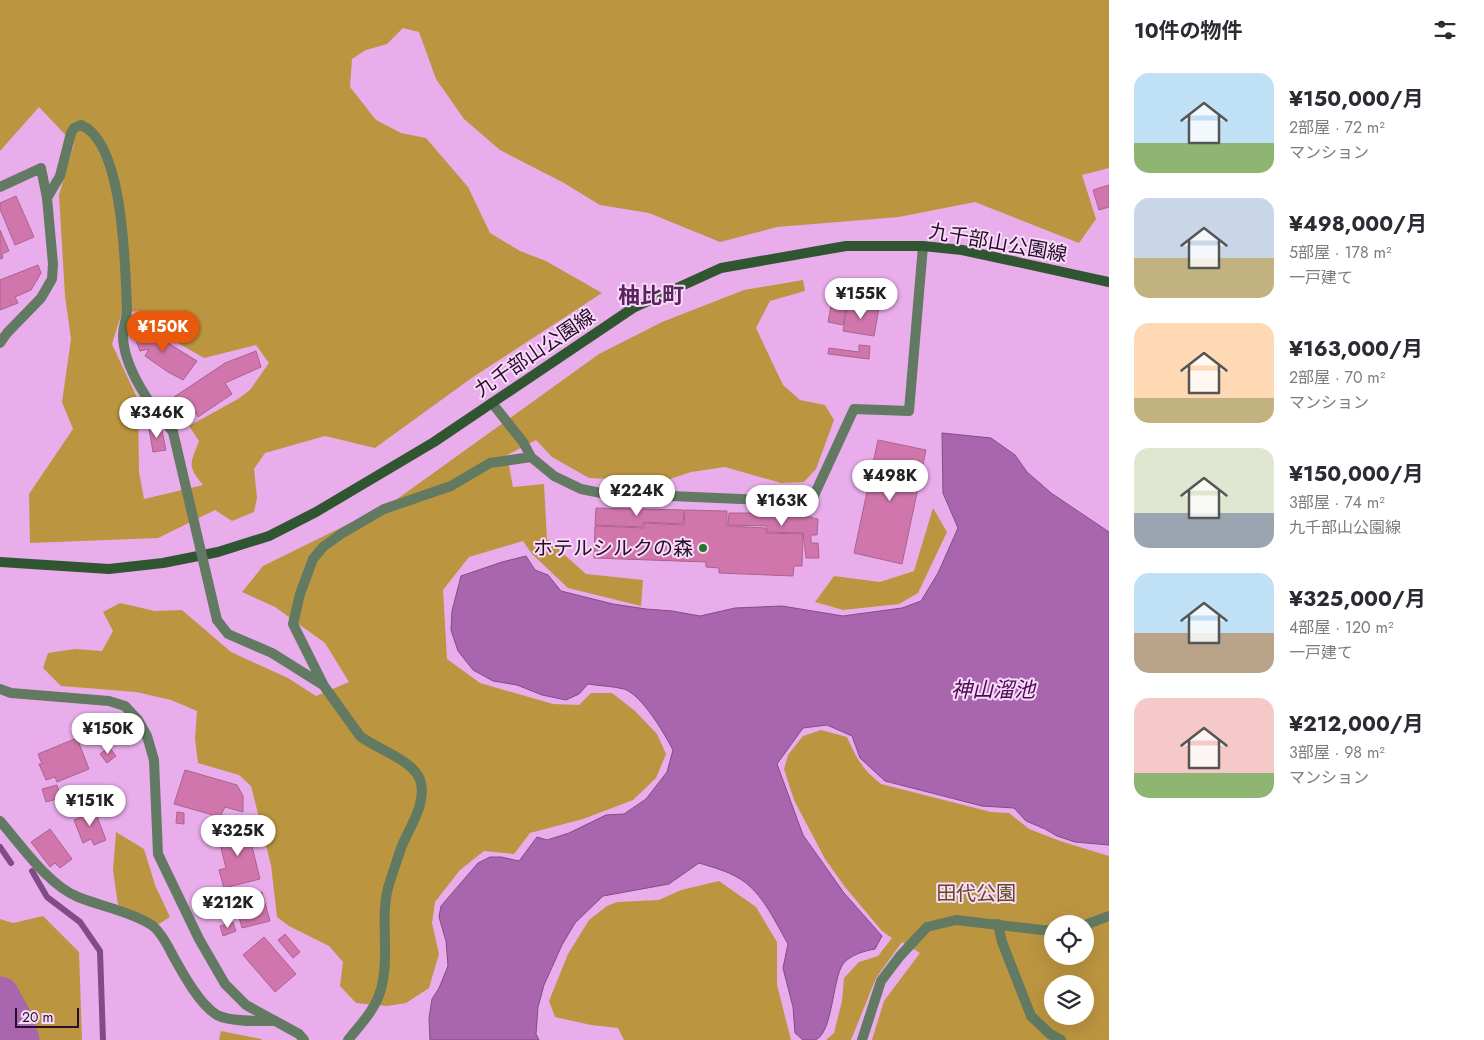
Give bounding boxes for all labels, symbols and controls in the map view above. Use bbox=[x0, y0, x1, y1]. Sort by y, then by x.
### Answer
text: 10件の物件 bbox=[1134, 16, 1243, 46]
icon: filters bbox=[1431, 16, 1459, 44]
text: ¥150,000/月 bbox=[1289, 84, 1423, 114]
icon: home bbox=[1174, 93, 1234, 153]
text: 2部屋 · 72 m² bbox=[1289, 116, 1385, 139]
text: マンション bbox=[1289, 141, 1369, 164]
text: ¥498,000/月 bbox=[1289, 209, 1427, 239]
street label: 九千部山公園線 bbox=[927, 217, 1069, 269]
icon: home bbox=[1174, 218, 1234, 278]
text: 5部屋 · 178 m² bbox=[1289, 241, 1392, 264]
text: 一戸建て bbox=[1289, 266, 1353, 289]
pin: ¥155K bbox=[826, 278, 896, 320]
district label: 柚比町 bbox=[618, 279, 684, 311]
text: ¥155K bbox=[836, 282, 886, 305]
street label: 九千部山公園線 bbox=[469, 302, 601, 404]
pin: ¥150K bbox=[128, 310, 198, 353]
text: ¥150K bbox=[138, 315, 188, 338]
text: ¥163,000/月 bbox=[1289, 334, 1423, 364]
icon: home bbox=[1174, 343, 1234, 403]
text: 2部屋 · 70 m² bbox=[1289, 366, 1385, 389]
text: マンション bbox=[1289, 391, 1369, 414]
pin: ¥346K bbox=[122, 396, 192, 439]
text: ¥346K bbox=[130, 401, 184, 424]
text: ¥150,000/月 bbox=[1289, 459, 1423, 489]
pin: ¥498K bbox=[855, 460, 925, 502]
text: ¥498K bbox=[863, 464, 917, 487]
icon: home bbox=[1174, 468, 1234, 528]
pin: ¥224K bbox=[602, 474, 672, 517]
text: ¥224K bbox=[610, 479, 664, 502]
pin: ¥163K bbox=[747, 484, 817, 527]
text: ¥163K bbox=[757, 489, 807, 512]
text: 3部屋 · 74 m² bbox=[1289, 491, 1385, 514]
text: 九千部山公園線 bbox=[1289, 516, 1401, 539]
place label: ホテルシルクの森 bbox=[533, 534, 693, 563]
marker: ホテルシルクの森 bbox=[697, 542, 709, 554]
text: ¥325,000/月 bbox=[1289, 584, 1426, 614]
icon: home bbox=[1174, 593, 1234, 653]
text: 4部屋 · 120 m² bbox=[1289, 616, 1393, 639]
text: 一戸建て bbox=[1289, 641, 1353, 664]
water label: 神山溜池 bbox=[951, 675, 1037, 705]
text: ¥212,000/月 bbox=[1289, 709, 1424, 739]
pin: ¥150K bbox=[73, 712, 143, 755]
text: ¥150K bbox=[83, 717, 133, 740]
icon: home bbox=[1174, 718, 1234, 778]
text: 3部屋 · 98 m² bbox=[1289, 741, 1385, 764]
text: マンション bbox=[1289, 766, 1369, 789]
pin: ¥151K bbox=[55, 784, 125, 827]
text: ¥151K bbox=[66, 789, 114, 812]
pin: ¥325K bbox=[203, 814, 273, 857]
text: ¥325K bbox=[212, 819, 264, 842]
park label: 田代公園 bbox=[936, 879, 1016, 908]
pin: ¥212K bbox=[193, 886, 263, 929]
text: ¥212K bbox=[202, 891, 254, 914]
map controls bbox=[1044, 915, 1094, 1025]
button: locate bbox=[1044, 915, 1094, 965]
button: layers bbox=[1044, 975, 1094, 1025]
scale bar bbox=[15, 1005, 79, 1028]
text: 20 m bbox=[22, 1007, 54, 1027]

